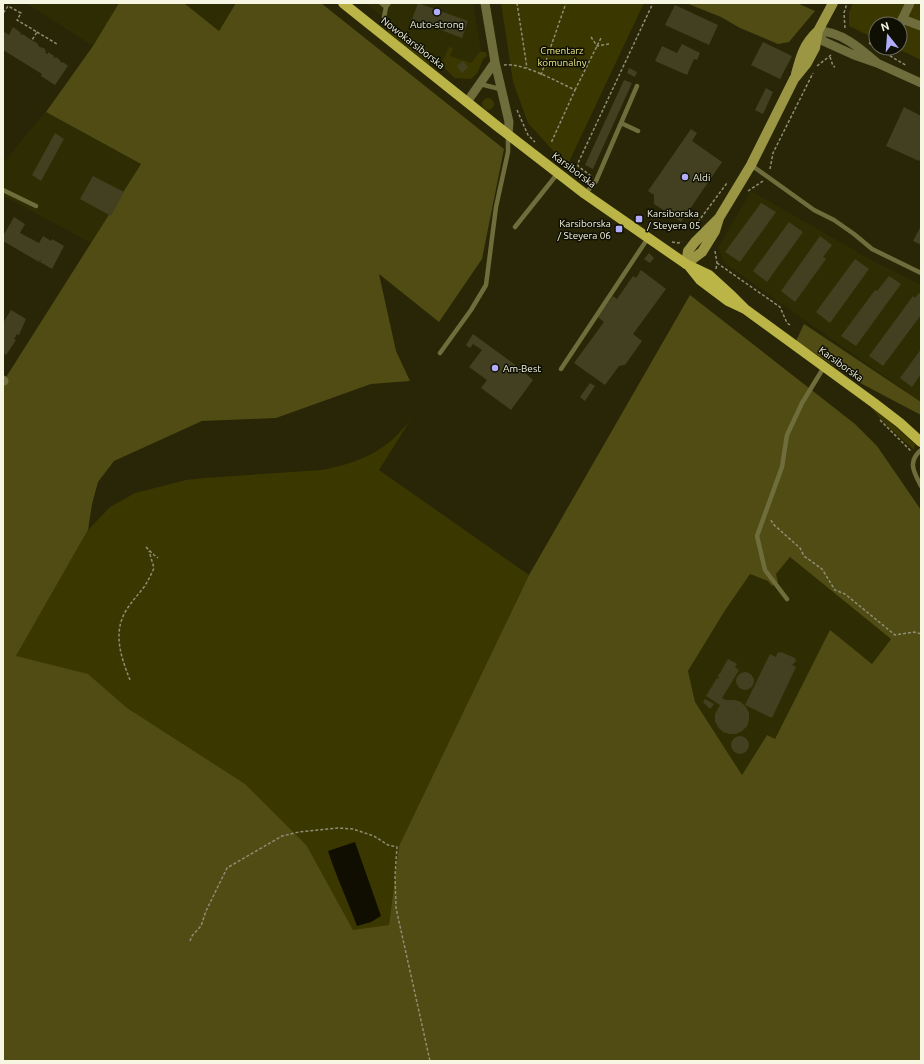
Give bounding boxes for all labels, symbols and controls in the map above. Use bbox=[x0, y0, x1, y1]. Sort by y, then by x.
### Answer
marker: Auto-strong bbox=[432, 7, 442, 17]
street label: Nowokarsiborska bbox=[379, 15, 447, 71]
north arrow bbox=[868, 16, 908, 56]
place label: Auto-strong bbox=[410, 19, 464, 30]
text: N bbox=[879, 19, 891, 33]
park label: Cmentarz komunalny bbox=[538, 45, 587, 68]
street label: Karsiborska bbox=[550, 150, 598, 190]
marker: Aldi bbox=[680, 172, 690, 182]
place label: Aldi bbox=[693, 172, 710, 183]
place label: Karsiborska / Steyera 05 bbox=[646, 208, 700, 231]
marker: Karsiborska / Steyera 05 bbox=[634, 214, 644, 224]
place label: Karsiborska / Steyera 06 bbox=[557, 218, 611, 241]
marker: Karsiborska / Steyera 06 bbox=[614, 224, 624, 234]
street label: Karsiborska bbox=[817, 344, 865, 384]
marker: Am-Best bbox=[490, 363, 500, 373]
place label: Am-Best bbox=[503, 363, 541, 374]

